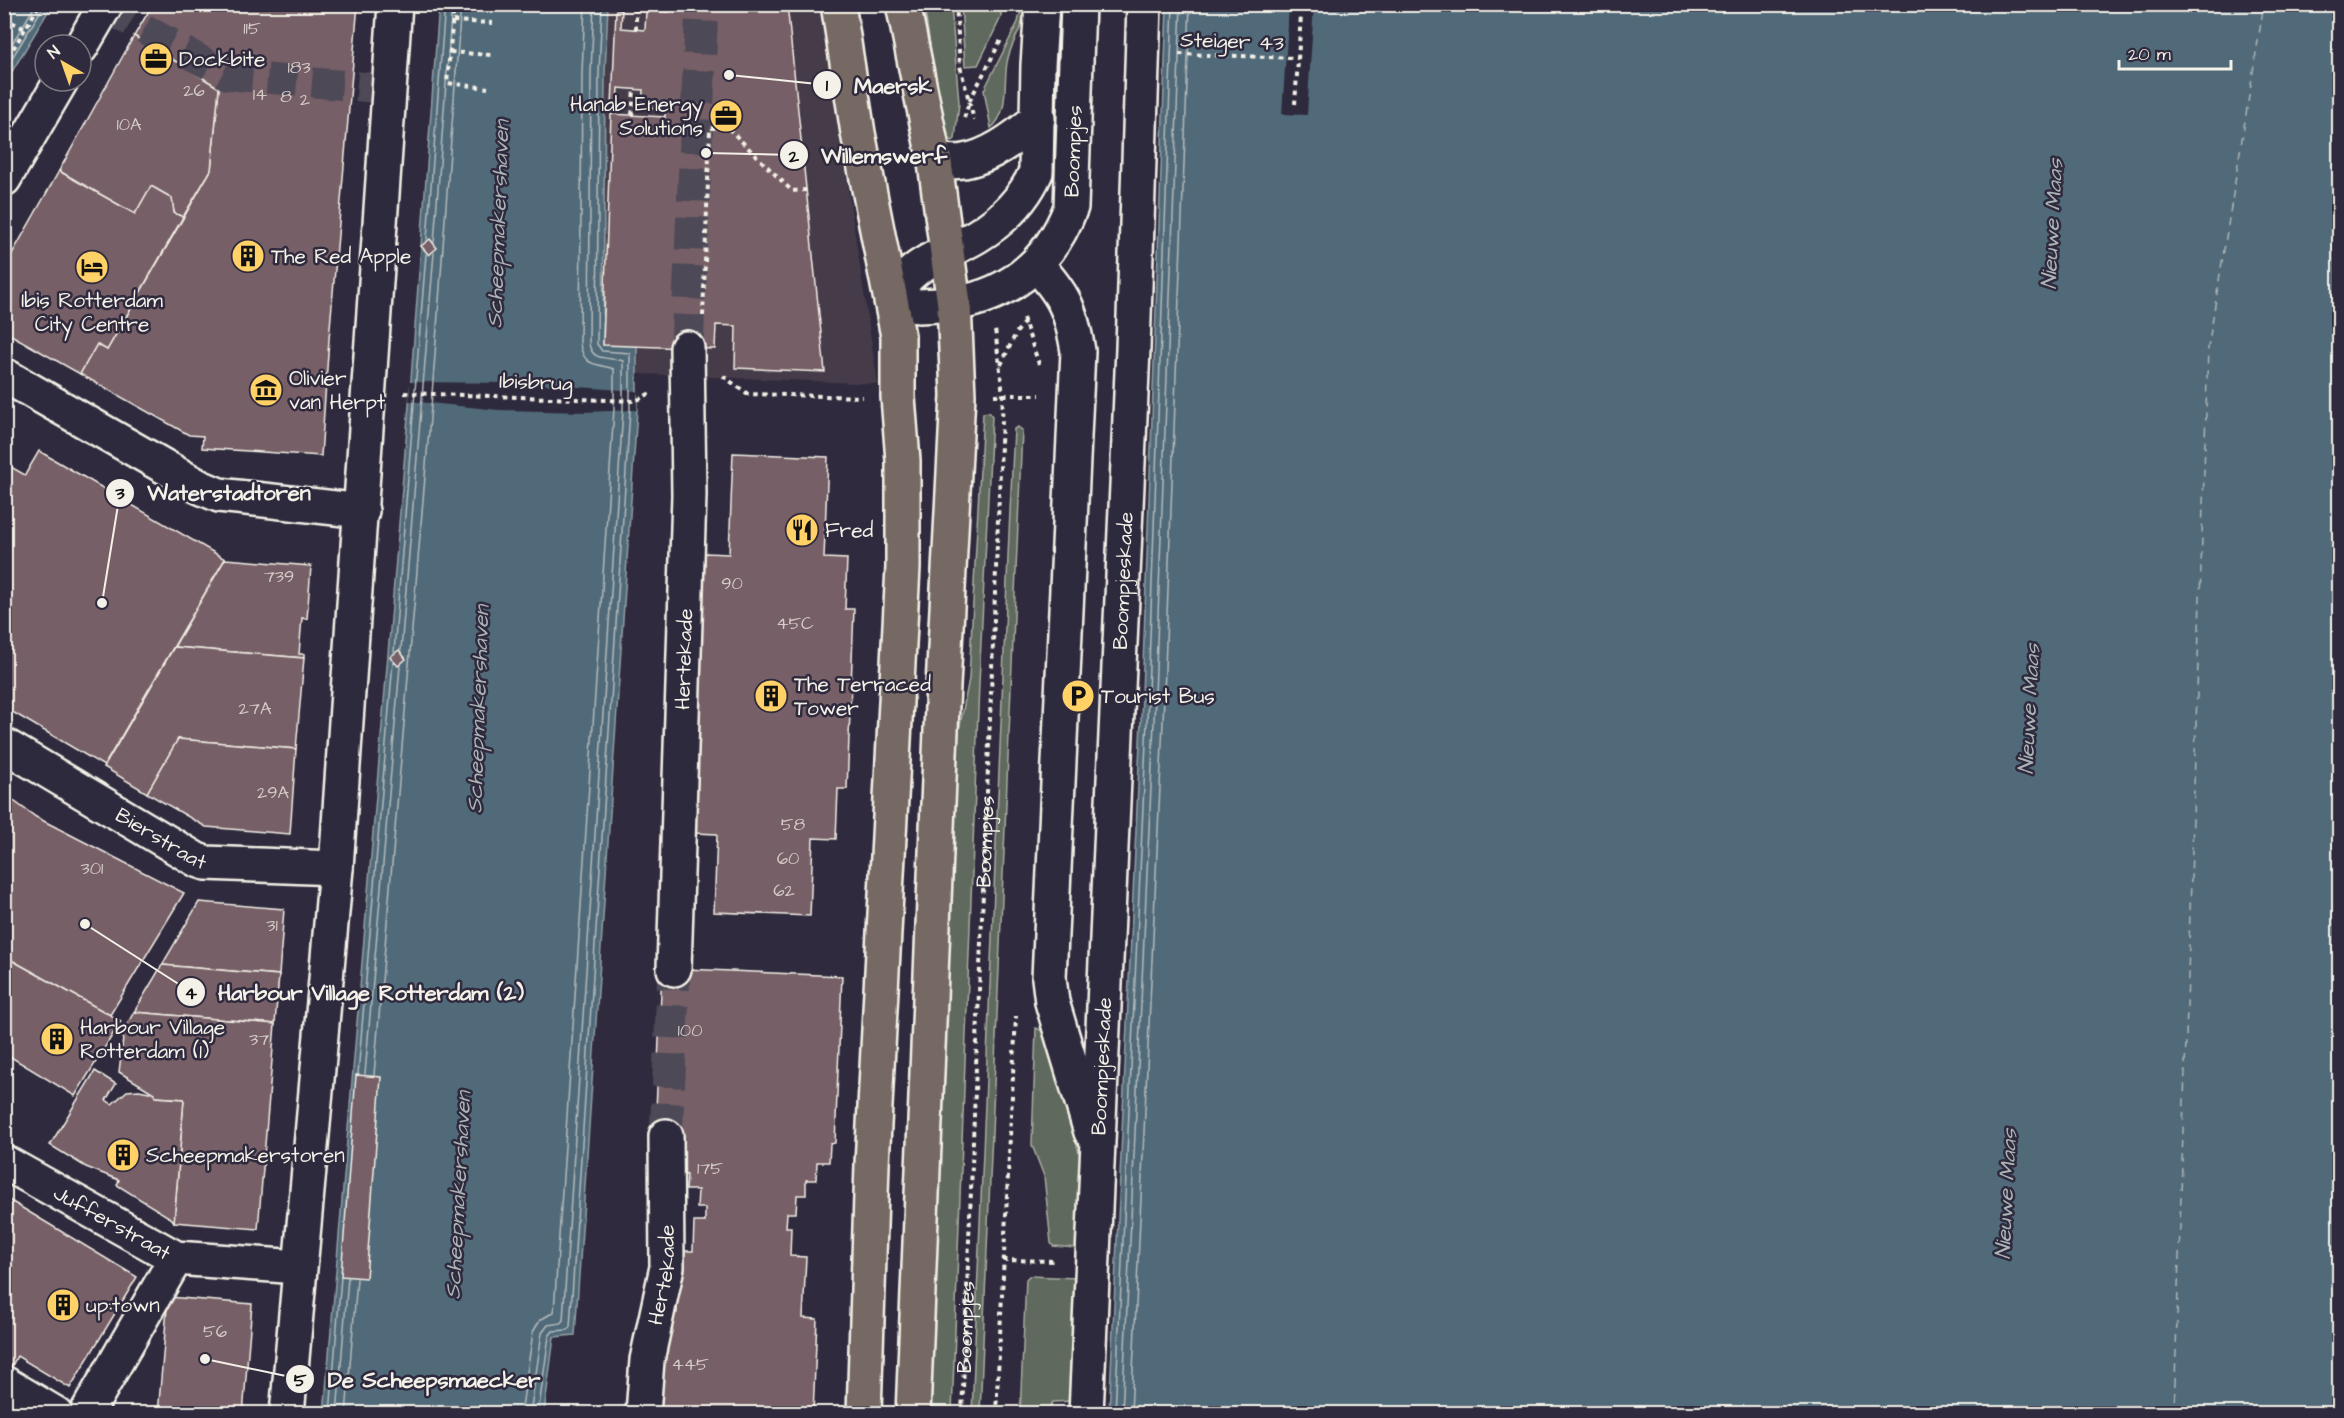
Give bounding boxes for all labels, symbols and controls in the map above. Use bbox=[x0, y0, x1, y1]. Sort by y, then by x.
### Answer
house number: 115 bbox=[243, 16, 261, 41]
street label: Steiger 43 bbox=[1180, 25, 1285, 60]
north arrow bbox=[33, 33, 93, 93]
scale bar bbox=[2119, 33, 2232, 71]
text: N bbox=[43, 41, 65, 64]
office icon: Dockbite bbox=[138, 41, 174, 77]
text: 20 m bbox=[2128, 42, 2171, 67]
place label: Dockbite bbox=[179, 45, 265, 74]
house number: 183 bbox=[287, 55, 311, 80]
callout: Maersk bbox=[812, 65, 944, 105]
text: Maersk bbox=[854, 71, 932, 102]
text: 1 bbox=[826, 73, 829, 98]
house number: 26 bbox=[183, 78, 205, 103]
house number: 14 bbox=[253, 82, 267, 107]
house number: 8 bbox=[280, 84, 292, 109]
house number: 2 bbox=[300, 87, 311, 112]
place label: Hanab Energy Solutions bbox=[570, 90, 703, 143]
office icon: Hanab Energy Solutions bbox=[708, 98, 744, 134]
street label: Boompjes bbox=[1057, 105, 1090, 198]
house number: 10A bbox=[116, 112, 142, 137]
water label: Scheepmakershaven bbox=[479, 117, 518, 329]
callout: Willemswerf bbox=[779, 135, 959, 175]
text: Willemswerf bbox=[820, 141, 948, 172]
text: 2 bbox=[788, 144, 800, 169]
water label: Nieuwe Maas bbox=[2034, 157, 2071, 290]
building icon: The Red Apple bbox=[230, 238, 266, 274]
place label: The Red Apple bbox=[271, 242, 411, 272]
hotel icon: Ibis Rotterdam City Centre bbox=[74, 249, 110, 285]
place label: Ibis Rotterdam City Centre bbox=[21, 286, 163, 341]
place label: Olivier van Herpt bbox=[289, 364, 386, 418]
street label: Ibisbrug bbox=[499, 367, 573, 400]
museum icon: Olivier van Herpt bbox=[248, 372, 284, 408]
callout: Waterstadtoren bbox=[105, 473, 323, 513]
text: Waterstadtoren bbox=[146, 478, 311, 509]
text: 3 bbox=[114, 481, 125, 506]
street label: Boompjeskade bbox=[1106, 511, 1141, 650]
restaurant icon: Fred bbox=[784, 512, 820, 548]
place label: Fred bbox=[825, 516, 873, 545]
house number: 739 bbox=[264, 564, 294, 589]
house number: 90 bbox=[721, 571, 743, 596]
water label: Scheepmakershaven bbox=[459, 602, 498, 814]
street label: Hertekade bbox=[668, 608, 700, 710]
house number: 45C bbox=[776, 611, 814, 636]
water label: Nieuwe Maas bbox=[2011, 642, 2048, 775]
place label: The Terraced Tower bbox=[794, 670, 931, 723]
building icon: The Terraced Tower bbox=[753, 678, 789, 714]
parking icon: Tourist Bus bbox=[1060, 678, 1096, 714]
place label: Tourist Bus bbox=[1101, 682, 1215, 711]
house number: 27A bbox=[239, 696, 272, 721]
house number: 29A bbox=[257, 780, 290, 805]
street label: Boompjes bbox=[969, 795, 1002, 888]
street label: Bierstraat bbox=[110, 801, 211, 877]
house number: 58 bbox=[781, 812, 806, 837]
house number: 60 bbox=[777, 846, 799, 871]
house number: 301 bbox=[81, 856, 103, 881]
house number: 62 bbox=[773, 878, 795, 903]
house number: 31 bbox=[266, 913, 278, 938]
callout: Harbour Village Rotterdam (2) bbox=[176, 972, 536, 1012]
text: Harbour Village Rotterdam (2) bbox=[218, 978, 524, 1010]
text: 4 bbox=[185, 981, 198, 1006]
street label: Boompjeskade bbox=[1084, 997, 1119, 1136]
place label: Harbour Village Rotterdam (1) bbox=[80, 1013, 225, 1066]
house number: 100 bbox=[677, 1018, 703, 1043]
building icon: Harbour Village Rotterdam (1) bbox=[39, 1021, 75, 1057]
house number: 37 bbox=[249, 1027, 269, 1052]
water label: Scheepmakershaven bbox=[438, 1088, 480, 1300]
water label: Nieuwe Maas bbox=[1988, 1127, 2025, 1260]
building icon: Scheepmakerstoren bbox=[105, 1137, 141, 1173]
place label: Scheepmakerstoren bbox=[146, 1141, 345, 1171]
house number: 175 bbox=[697, 1156, 723, 1181]
street label: Jufferstraat bbox=[48, 1178, 176, 1268]
street label: Hertekade bbox=[641, 1225, 682, 1328]
street label: Boompjes bbox=[950, 1280, 982, 1374]
building icon: up:town bbox=[45, 1287, 81, 1323]
place label: up:town bbox=[86, 1291, 160, 1321]
house number: 56 bbox=[203, 1319, 227, 1344]
house number: 445 bbox=[671, 1352, 709, 1377]
callout: De Scheepsmaecker bbox=[285, 1359, 552, 1399]
text: De Scheepsmaecker bbox=[328, 1365, 541, 1396]
text: 5 bbox=[294, 1368, 307, 1393]

